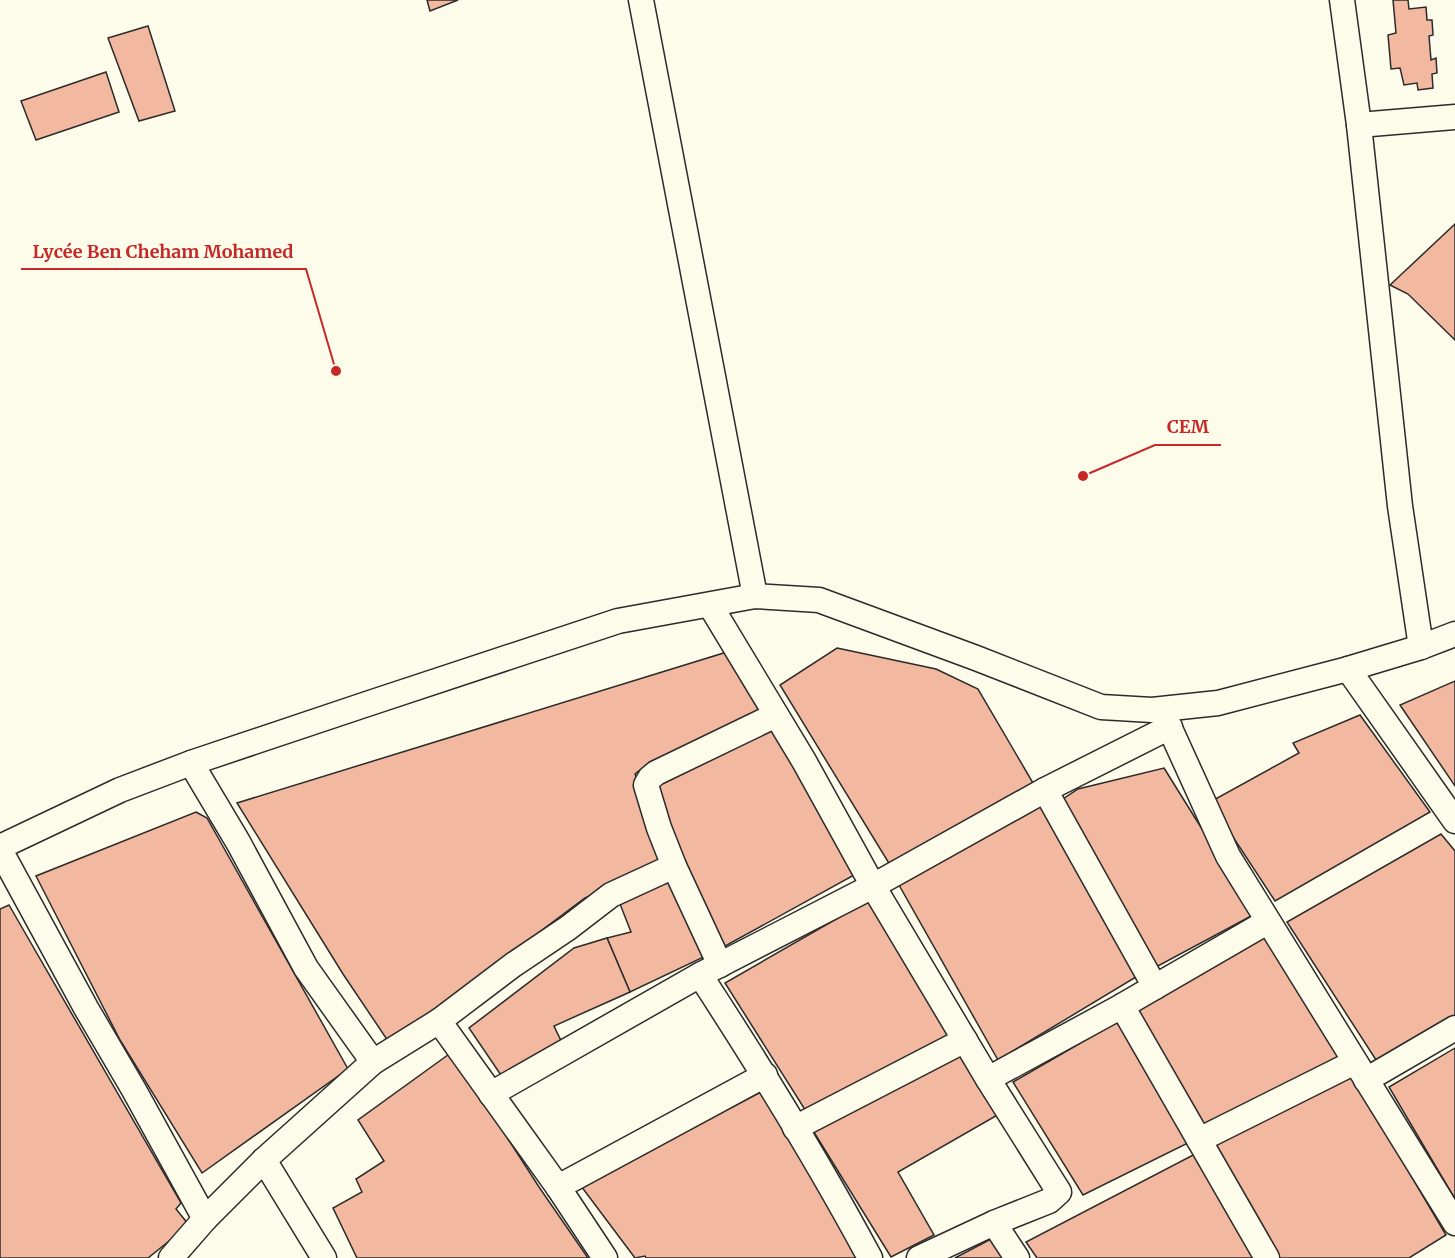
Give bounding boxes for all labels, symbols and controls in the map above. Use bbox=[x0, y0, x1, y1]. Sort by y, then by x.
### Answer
callout: Lycée Ben Cheham Mohamed bbox=[21, 233, 306, 269]
text: Lycée Ben Cheham Mohamed bbox=[33, 240, 293, 263]
callout: CEM bbox=[1155, 409, 1221, 445]
text: CEM bbox=[1167, 415, 1210, 438]

